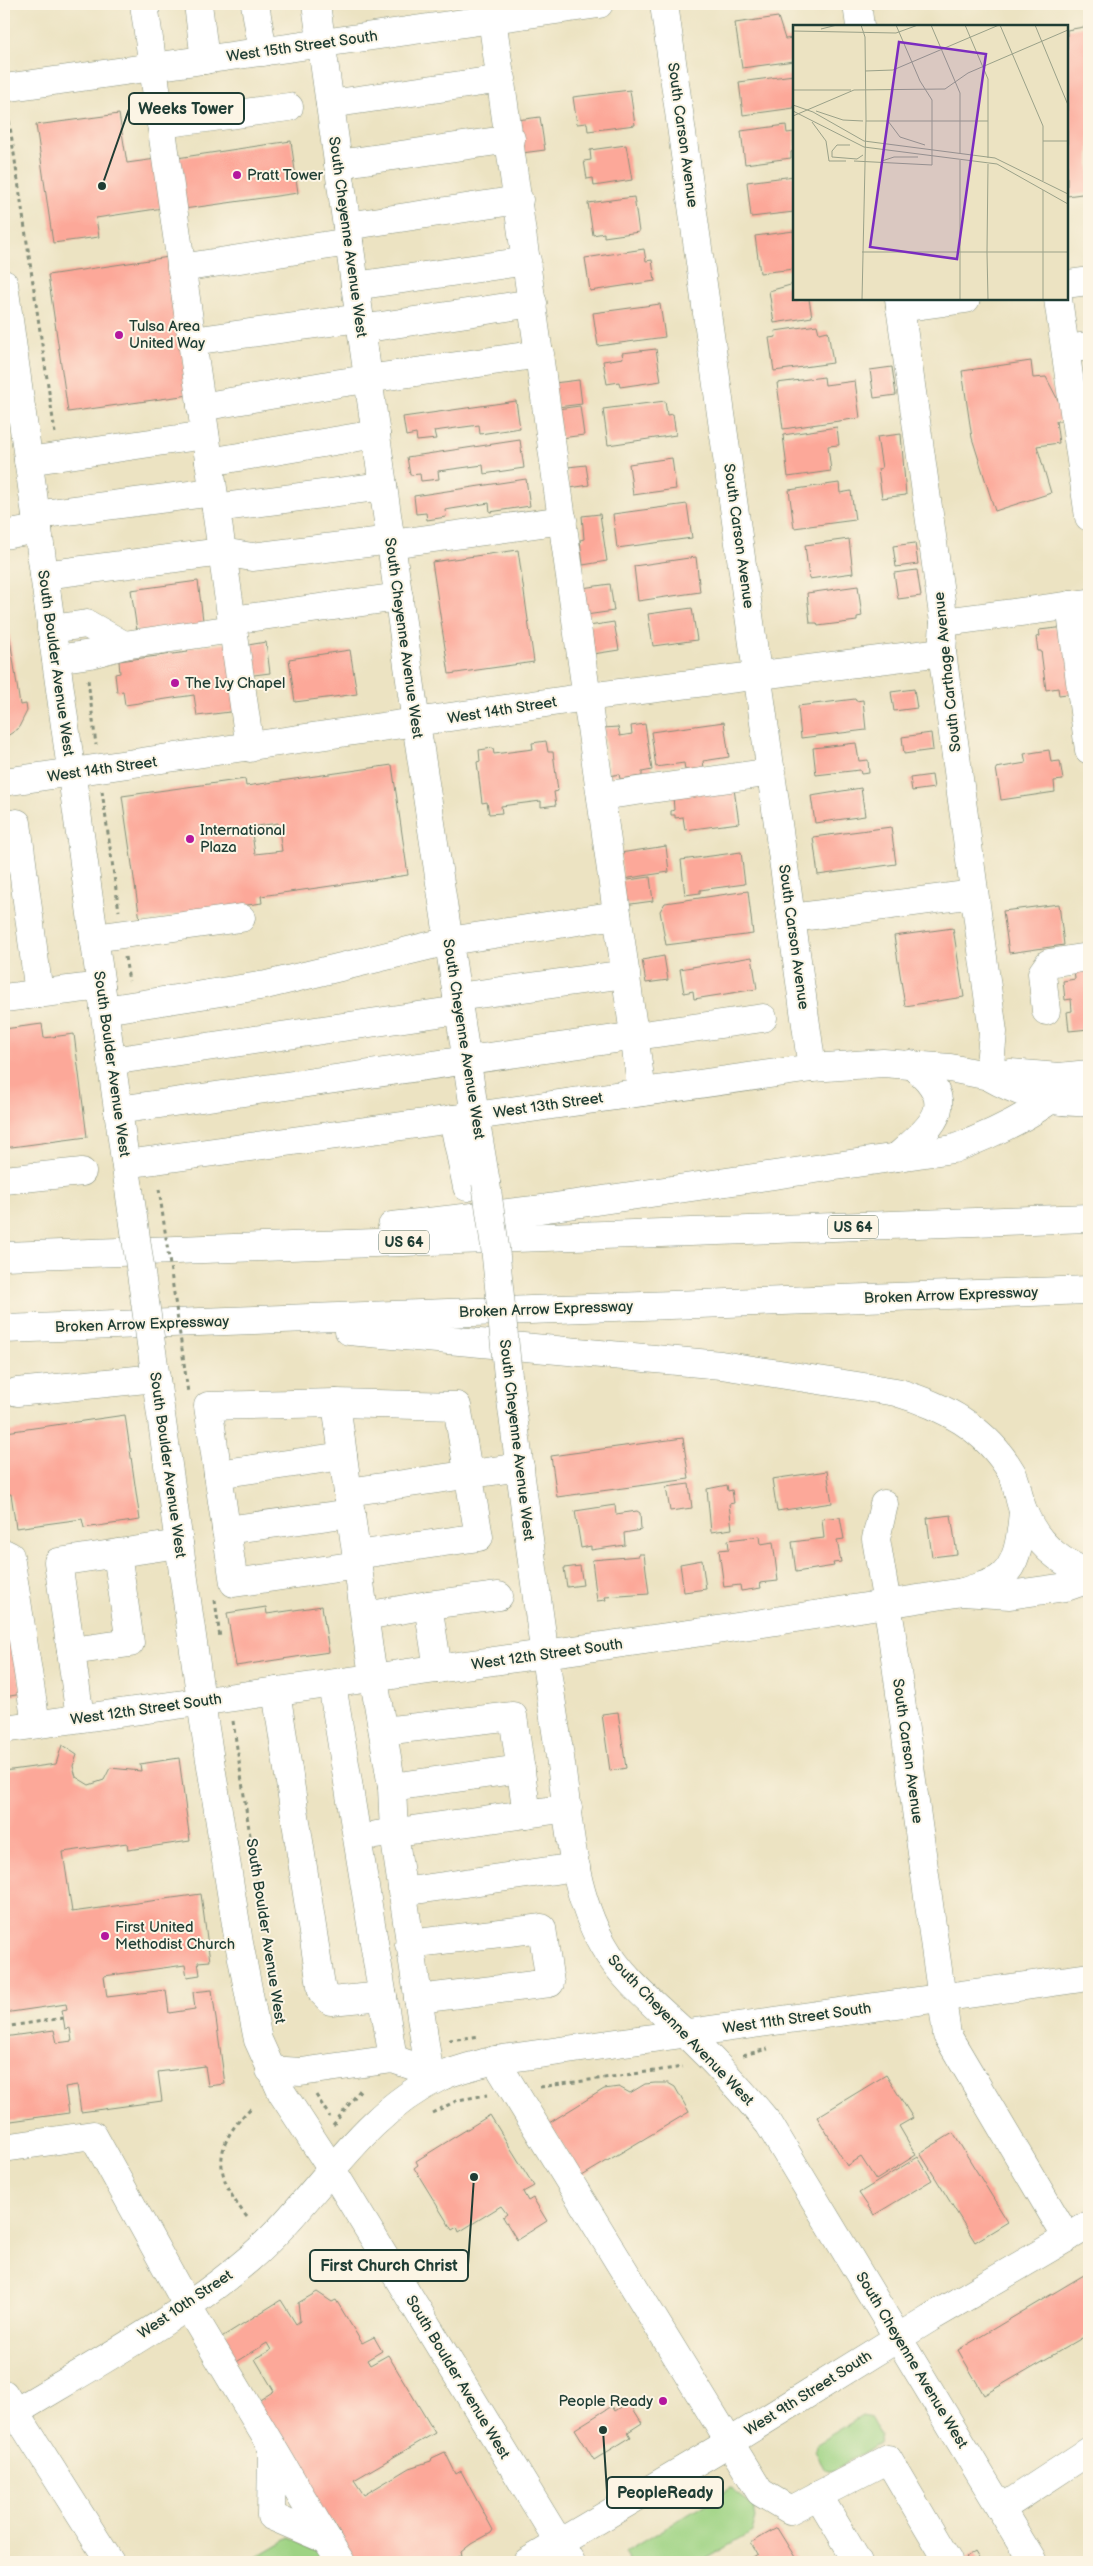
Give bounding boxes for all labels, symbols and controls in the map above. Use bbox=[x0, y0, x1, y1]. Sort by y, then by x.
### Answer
inset map bbox=[793, 25, 1068, 300]
street label: West 15th Street South bbox=[225, 26, 379, 67]
street label: South Carson Avenue bbox=[663, 61, 702, 209]
callout: Weeks Tower bbox=[129, 93, 244, 124]
text: Weeks Tower bbox=[138, 100, 234, 119]
street label: South Cheyenne Avenue West bbox=[324, 135, 371, 339]
place label: Pratt Tower bbox=[247, 166, 324, 185]
marker: Pratt Tower bbox=[231, 169, 243, 181]
place label: Tulsa Area United Way bbox=[129, 317, 205, 353]
marker: Tulsa Area United Way bbox=[113, 329, 125, 341]
street label: South Carson Avenue bbox=[719, 462, 758, 610]
street label: South Cheyenne Avenue West bbox=[380, 536, 427, 740]
street label: South Boulder Avenue West bbox=[33, 569, 78, 758]
street label: South Carthage Avenue bbox=[930, 591, 965, 753]
place label: The Ivy Chapel bbox=[185, 674, 285, 693]
marker: The Ivy Chapel bbox=[169, 677, 181, 689]
street label: West 14th Street bbox=[446, 692, 559, 729]
street label: West 14th Street bbox=[46, 752, 159, 787]
place label: International Plaza bbox=[200, 821, 285, 857]
marker: International Plaza bbox=[184, 833, 196, 845]
street label: South Carson Avenue bbox=[774, 863, 813, 1011]
street label: South Cheyenne Avenue West bbox=[438, 938, 489, 1141]
street label: South Boulder Avenue West bbox=[89, 970, 134, 1159]
street label: West 13th Street bbox=[492, 1088, 605, 1123]
road number: US 64 bbox=[828, 1216, 878, 1238]
road number: US 64 bbox=[379, 1230, 429, 1254]
street label: Broken Arrow Expressway bbox=[864, 1283, 1039, 1308]
street label: Broken Arrow Expressway bbox=[459, 1297, 634, 1322]
street label: Broken Arrow Expressway bbox=[55, 1312, 230, 1337]
street label: South Cheyenne Avenue West bbox=[495, 1338, 538, 1542]
street label: South Boulder Avenue West bbox=[145, 1371, 190, 1560]
street label: West 12th Street South bbox=[470, 1634, 624, 1675]
street label: South Carson Avenue bbox=[888, 1677, 927, 1825]
street label: West 12th Street South bbox=[69, 1689, 223, 1730]
street label: South Boulder Avenue West bbox=[241, 1837, 290, 2026]
place label: First United Methodist Church bbox=[115, 1918, 235, 1954]
marker: First United Methodist Church bbox=[99, 1930, 111, 1942]
street label: South Cheyenne Avenue West bbox=[603, 1951, 758, 2110]
street label: West 11th Street South bbox=[722, 1999, 873, 2038]
callout: First Church Christ bbox=[310, 2250, 468, 2281]
text: First Church Christ bbox=[320, 2257, 458, 2276]
street label: West 10th Street bbox=[134, 2265, 237, 2343]
street label: South Cheyenne Avenue West bbox=[851, 2269, 972, 2452]
street label: South Boulder Avenue West bbox=[401, 2292, 514, 2463]
street label: West 9th Street South bbox=[741, 2346, 876, 2440]
place label: People Ready bbox=[558, 2392, 653, 2411]
marker: People Ready bbox=[657, 2395, 669, 2407]
callout: PeopleReady bbox=[607, 2477, 723, 2508]
text: PeopleReady bbox=[617, 2484, 714, 2503]

